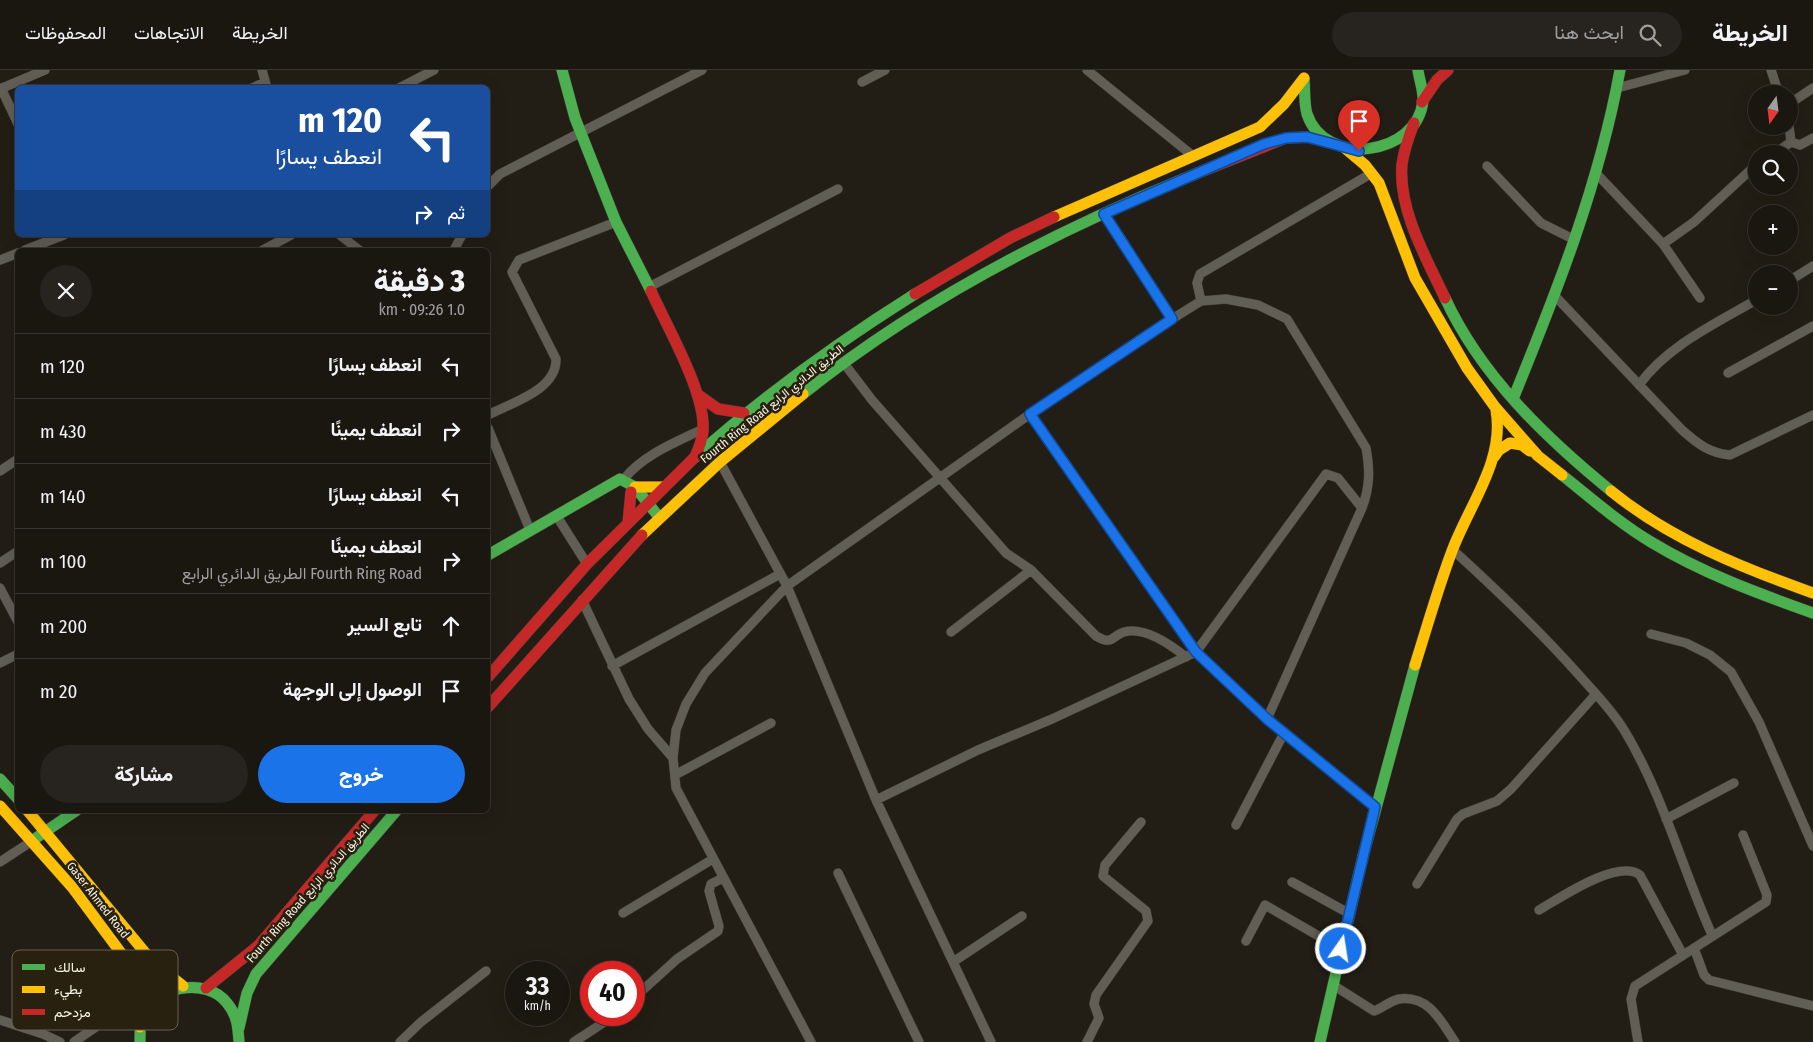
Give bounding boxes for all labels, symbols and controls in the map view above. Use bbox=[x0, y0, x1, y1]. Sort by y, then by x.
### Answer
search box bbox=[1332, 12, 1682, 57]
text: الخريطة bbox=[1712, 19, 1788, 47]
text: ابحث هنا bbox=[1554, 21, 1624, 44]
icon: search bbox=[1636, 21, 1664, 49]
text: المحفوظات bbox=[25, 22, 106, 44]
text: الاتجاهات bbox=[134, 22, 204, 44]
text: الخريطة bbox=[232, 22, 288, 44]
north arrow bbox=[1748, 85, 1798, 135]
map controls bbox=[1748, 85, 1798, 315]
text: 120 m bbox=[298, 99, 382, 141]
pin bbox=[1338, 100, 1380, 151]
icon: left bbox=[400, 105, 465, 170]
icon: arrive bbox=[1345, 107, 1373, 135]
text: انعطف يسارًا bbox=[275, 143, 382, 170]
button: search bbox=[1748, 145, 1798, 195]
icon: right bbox=[409, 200, 437, 228]
text: ثم bbox=[447, 201, 465, 224]
button: + bbox=[1748, 205, 1798, 255]
text: 3 دقيقة bbox=[374, 263, 465, 299]
button: close bbox=[40, 265, 92, 317]
button: − bbox=[1748, 265, 1798, 315]
text: 1.0 km · 09:26 bbox=[378, 300, 465, 319]
street label: Fourth Ring Road الطريق الدائري الرابع bbox=[698, 342, 848, 468]
icon: left bbox=[437, 352, 465, 380]
text: انعطف يسارًا bbox=[328, 353, 422, 376]
text: 120 m bbox=[40, 355, 85, 378]
icon: right bbox=[437, 417, 465, 445]
text: انعطف يمينًا bbox=[330, 418, 422, 441]
text: 430 m bbox=[40, 420, 87, 443]
icon: left bbox=[437, 482, 465, 510]
text: انعطف يسارًا bbox=[328, 483, 422, 506]
text: 140 m bbox=[40, 485, 86, 508]
text: انعطف يمينًا bbox=[330, 535, 422, 558]
icon: right bbox=[437, 547, 465, 575]
text: 100 m bbox=[40, 550, 86, 573]
text: Fourth Ring Road الطريق الدائري الرابع bbox=[182, 564, 422, 583]
icon: ahead bbox=[437, 612, 465, 640]
text: تابع السير bbox=[347, 613, 422, 636]
text: 200 m bbox=[40, 615, 87, 638]
icon: arrive bbox=[437, 677, 465, 705]
text: الوصول إلى الوجهة bbox=[283, 678, 422, 701]
text: 20 m bbox=[40, 680, 77, 703]
button: مشاركة bbox=[40, 745, 248, 803]
button: خروج bbox=[258, 745, 465, 803]
street label: Fourth Ring Road الطريق الدائري الرابع bbox=[244, 820, 375, 968]
street label: Gaser Ahmed Road bbox=[64, 859, 132, 941]
position arrow bbox=[1314, 922, 1366, 974]
legend bbox=[12, 950, 178, 1030]
text: سالك bbox=[54, 959, 85, 976]
speed limit sign: 40 bbox=[580, 961, 645, 1026]
text: 33 bbox=[526, 972, 549, 1002]
text: بطيء bbox=[54, 981, 82, 1001]
text: km/h bbox=[524, 999, 551, 1013]
text: مزدحم bbox=[54, 1004, 91, 1021]

